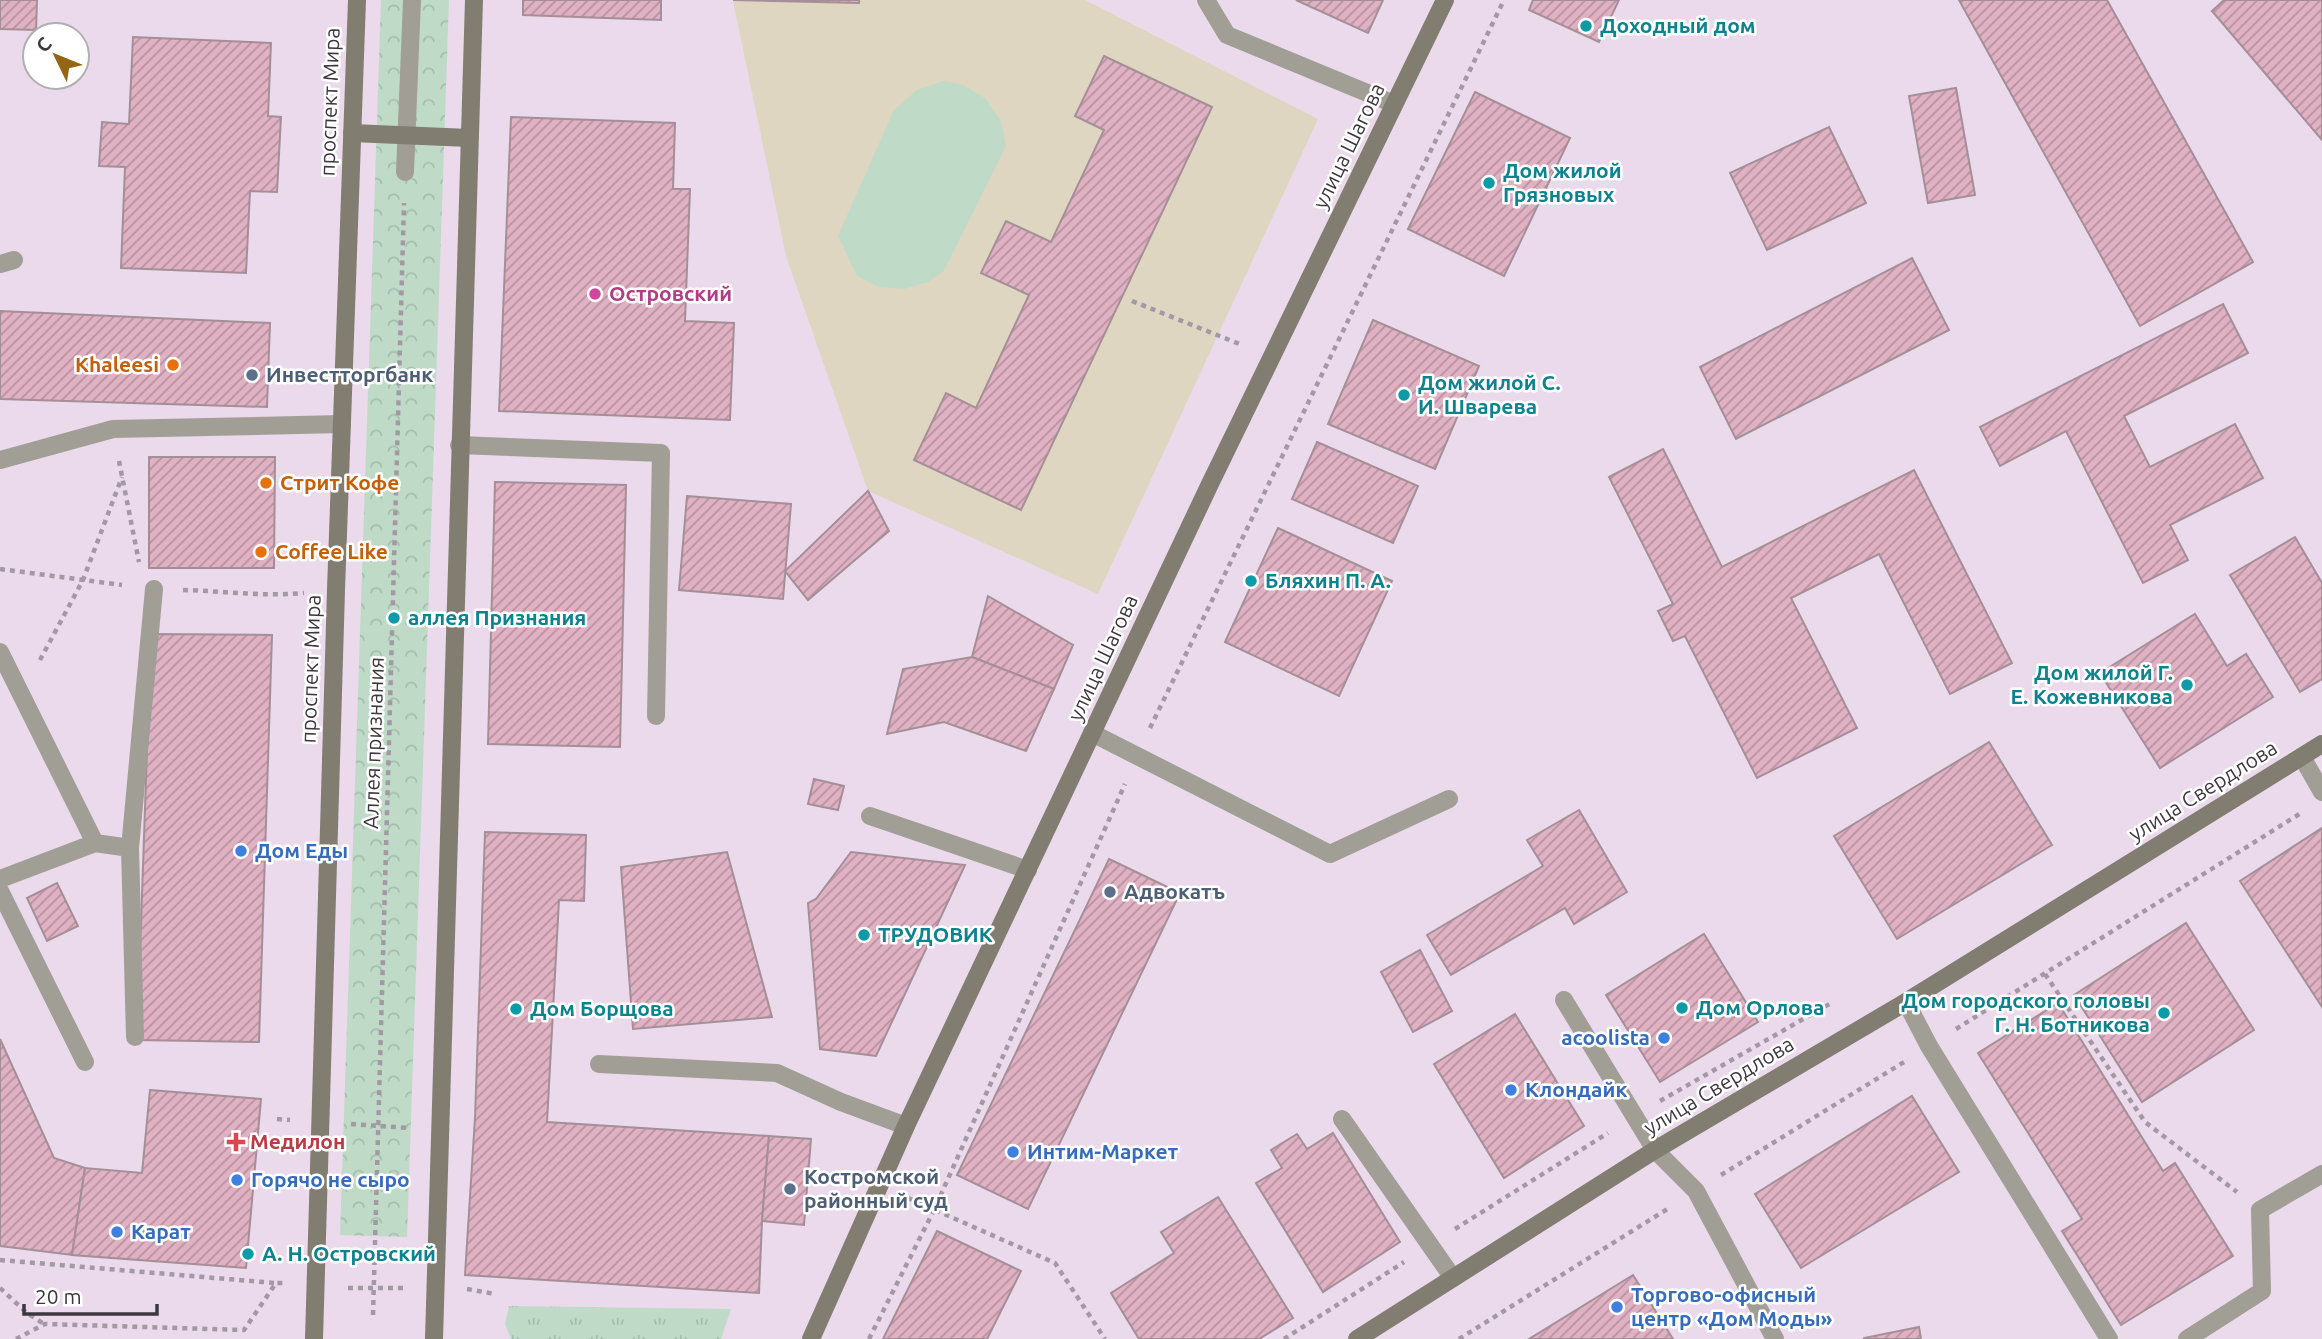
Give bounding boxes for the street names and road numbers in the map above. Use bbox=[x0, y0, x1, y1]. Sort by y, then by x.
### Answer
street label: проспект Мира bbox=[314, 27, 344, 177]
street label: улица Шагова bbox=[1307, 79, 1389, 212]
street label: улица Шагова bbox=[1062, 591, 1142, 725]
street label: проспект Мира bbox=[295, 594, 325, 744]
street label: Аллея признания bbox=[358, 656, 388, 829]
street label: улица Свердлова bbox=[2124, 735, 2281, 845]
street label: улица Свердлова bbox=[1639, 1031, 1798, 1139]

